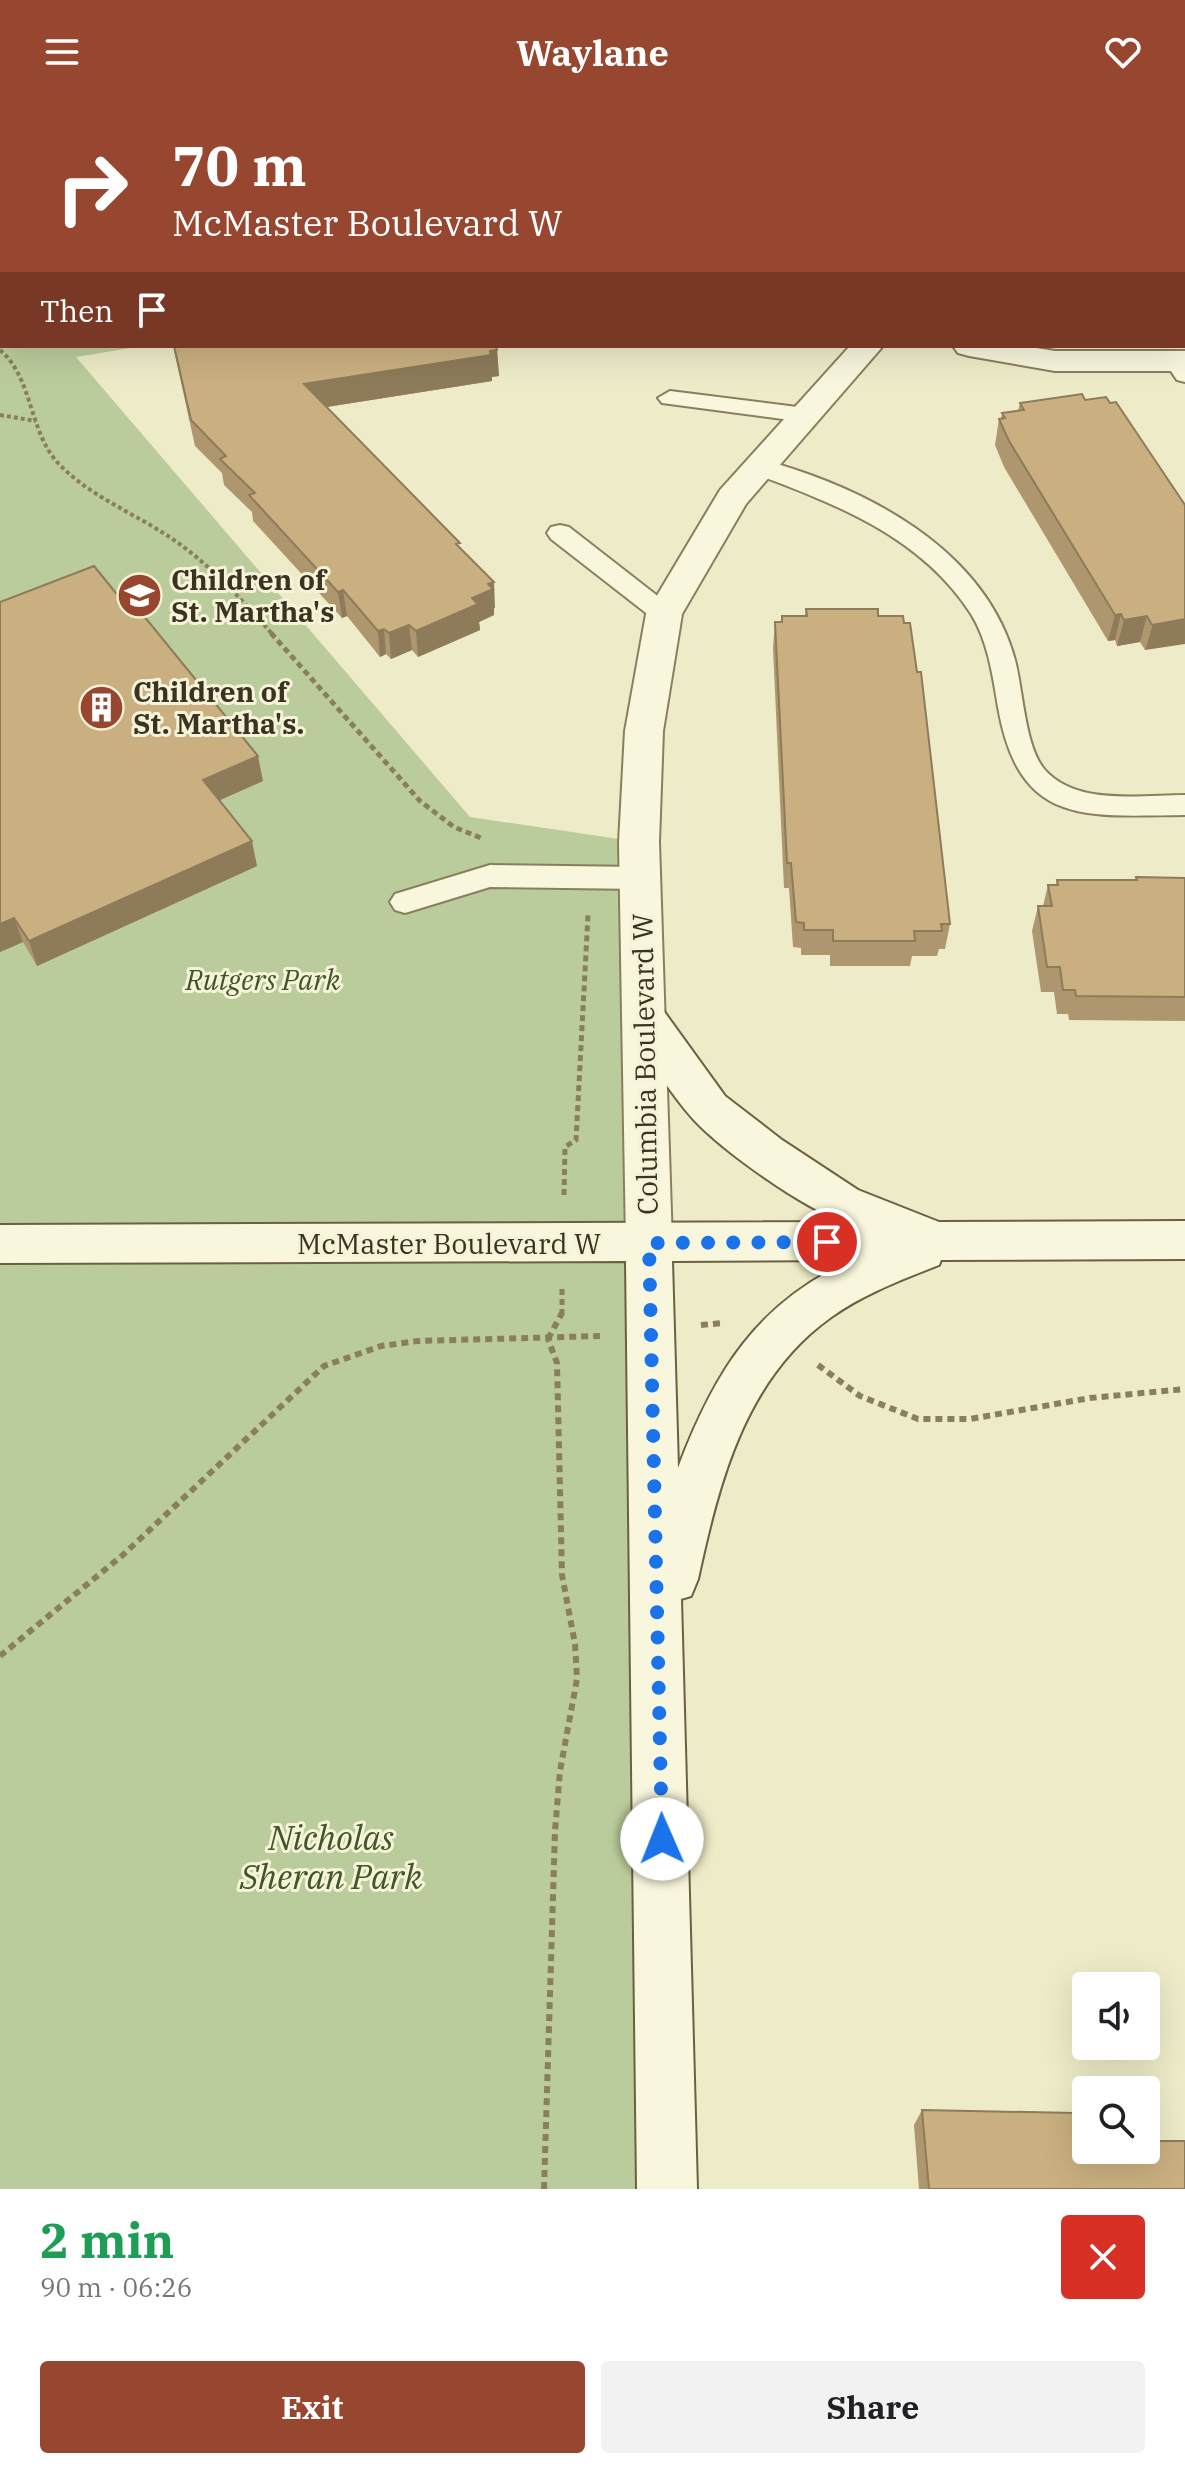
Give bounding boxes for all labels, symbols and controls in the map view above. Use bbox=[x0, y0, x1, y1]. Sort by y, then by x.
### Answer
text: Waylane bbox=[516, 29, 669, 76]
icon: menu bbox=[40, 30, 84, 74]
icon: heart bbox=[1101, 30, 1145, 74]
text: 70 m bbox=[172, 129, 307, 201]
icon: right bbox=[40, 136, 144, 240]
text: McMaster Boulevard W bbox=[172, 199, 563, 246]
icon: arrive bbox=[130, 288, 174, 332]
text: Then bbox=[40, 291, 114, 330]
place label: Children of St. Martha's bbox=[171, 561, 335, 630]
school or university icon: Children of St. Martha's bbox=[116, 572, 164, 620]
place label: Children of St. Martha's. bbox=[133, 673, 304, 742]
building icon: Children of St. Martha's. bbox=[78, 684, 126, 732]
street label: Columbia Boulevard W bbox=[623, 913, 666, 1215]
park label: Rutgers Park bbox=[185, 961, 341, 998]
pin bbox=[793, 1208, 861, 1276]
icon: arrive bbox=[805, 1220, 849, 1264]
street label: McMaster Boulevard W bbox=[297, 1225, 601, 1262]
position arrow bbox=[620, 1797, 704, 1881]
park label: Nicholas Sheran Park bbox=[239, 1815, 422, 1898]
map controls bbox=[1072, 1972, 1160, 2164]
button: sound bbox=[1072, 1972, 1160, 2060]
button: search bbox=[1072, 2076, 1160, 2164]
text: 2 min bbox=[40, 2209, 174, 2271]
button: close bbox=[1061, 2215, 1145, 2299]
text: 90 m · 06:26 bbox=[40, 2270, 192, 2304]
button: Exit bbox=[40, 2361, 585, 2453]
button: Share bbox=[601, 2361, 1145, 2453]

